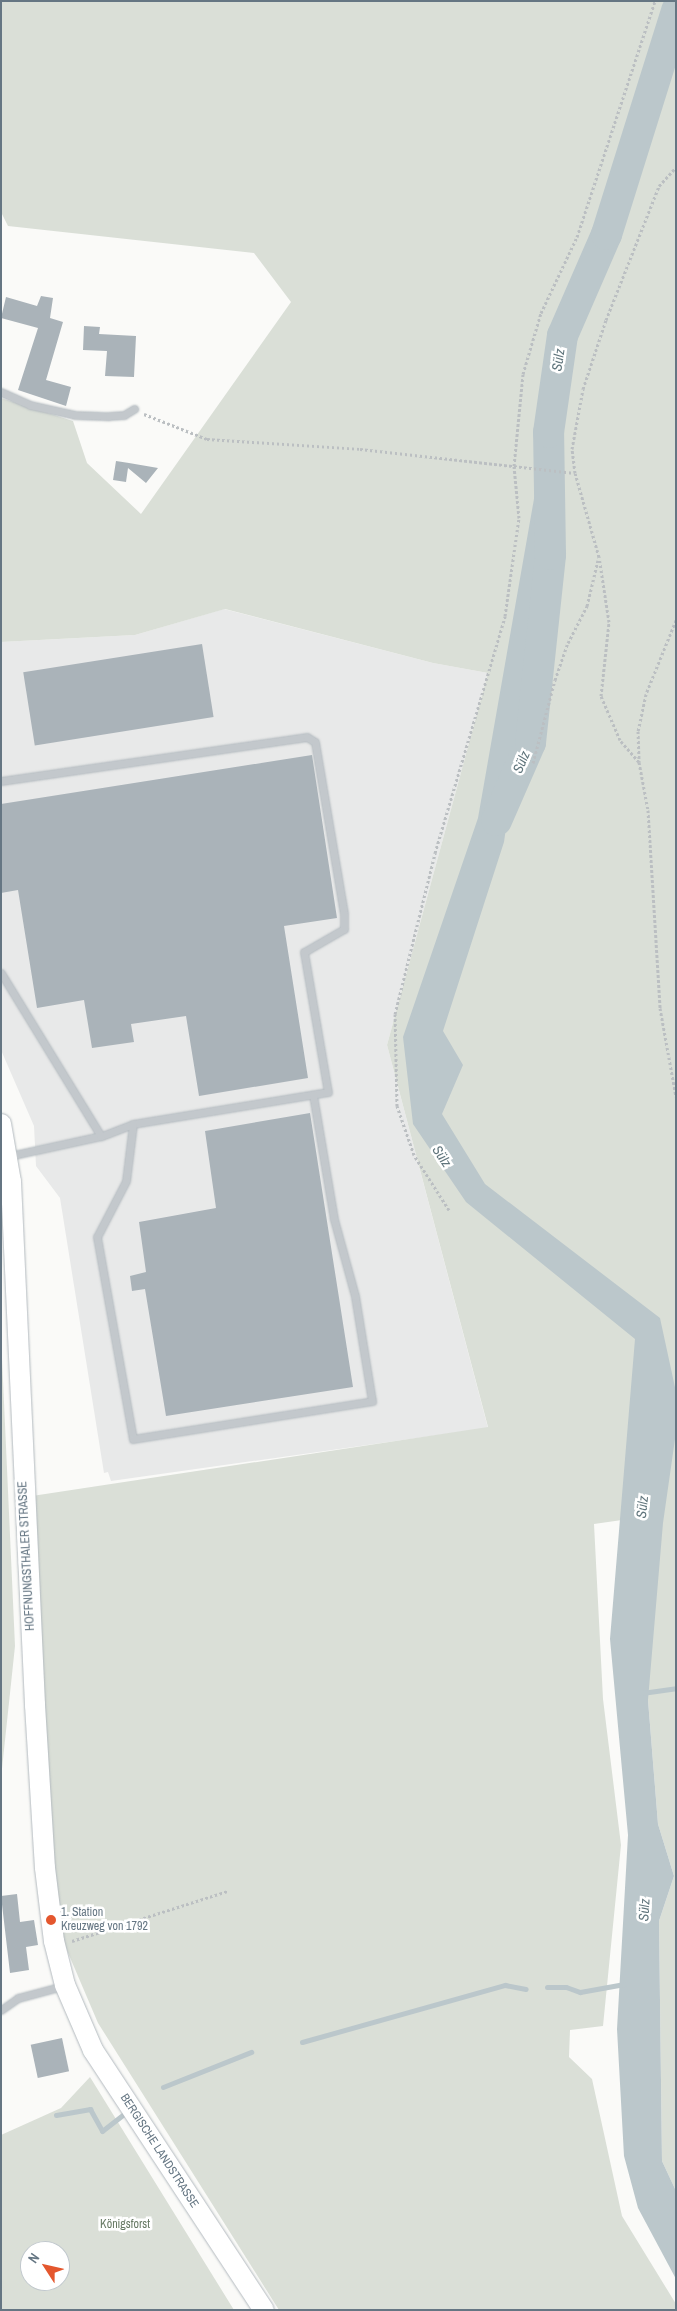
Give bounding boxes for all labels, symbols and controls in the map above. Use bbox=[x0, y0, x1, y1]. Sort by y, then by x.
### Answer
water label: Sülz bbox=[548, 348, 568, 372]
water label: Sülz bbox=[509, 748, 533, 776]
water label: Sülz bbox=[429, 1142, 455, 1170]
street label: HOFFNUNGSTHALER STRASSE bbox=[16, 1481, 38, 1631]
water label: Sülz bbox=[632, 1495, 652, 1519]
water label: Sülz bbox=[635, 1898, 653, 1922]
place label: 1. Station Kreuzweg von 1792 bbox=[61, 1906, 148, 1934]
marker: 1. Station Kreuzweg von 1792 bbox=[45, 1914, 57, 1926]
street label: BERGISCHE LANDSTRASSE bbox=[117, 2091, 201, 2211]
park label: Königsforst bbox=[100, 2218, 150, 2232]
north arrow bbox=[20, 2241, 70, 2291]
text: N bbox=[24, 2249, 43, 2267]

